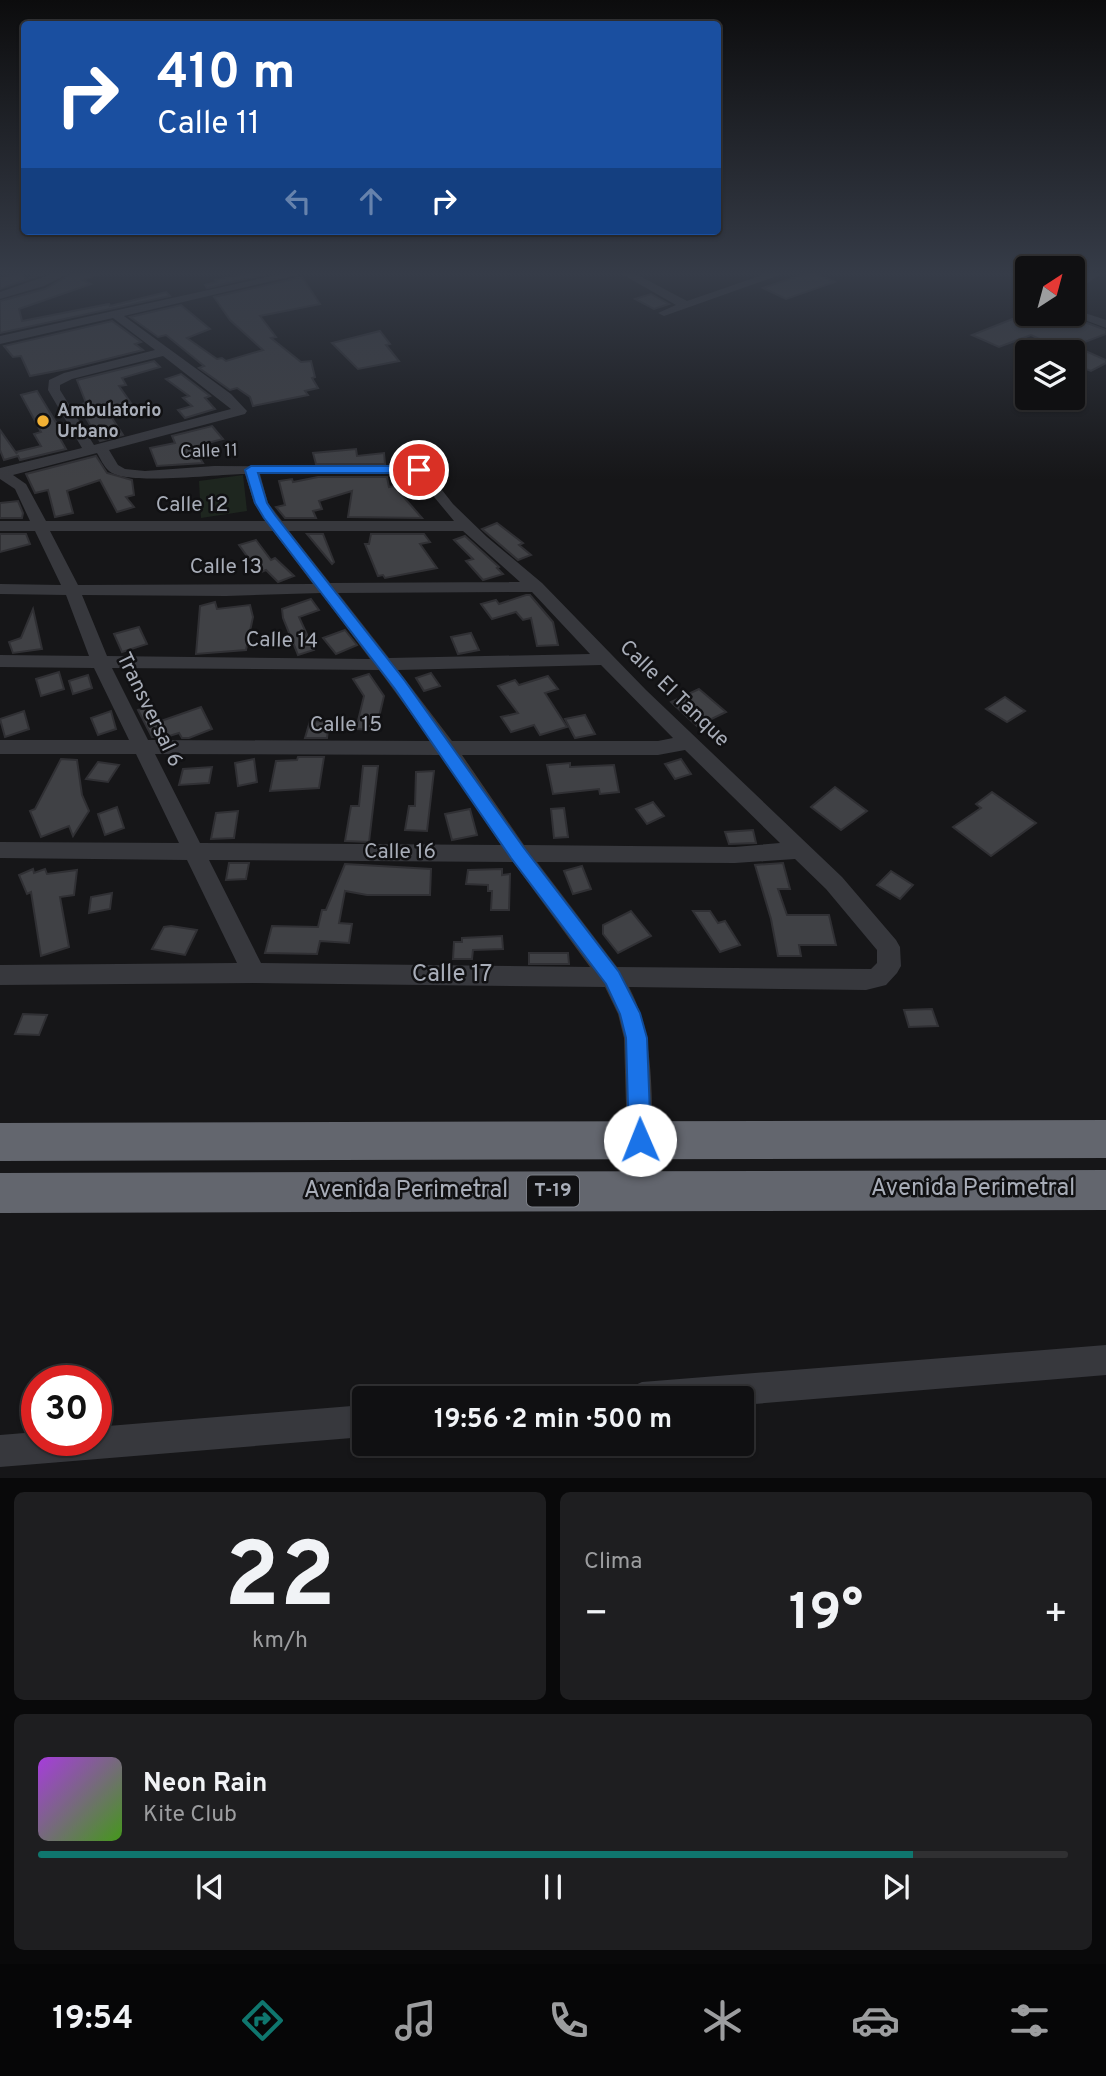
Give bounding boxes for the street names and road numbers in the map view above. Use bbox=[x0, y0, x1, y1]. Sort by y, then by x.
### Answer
street label: Calle 11 bbox=[180, 439, 238, 465]
street label: Calle 12 bbox=[156, 492, 228, 519]
street label: Calle 13 bbox=[190, 554, 262, 581]
street label: Calle 14 bbox=[246, 627, 318, 655]
street label: Calle El Tanque bbox=[613, 635, 735, 753]
street label: Transversal 6 bbox=[110, 648, 188, 772]
street label: Calle 15 bbox=[310, 712, 382, 739]
street label: Calle 16 bbox=[364, 839, 436, 866]
street label: Calle 17 bbox=[412, 960, 492, 990]
street label: Avenida Perimetral bbox=[871, 1174, 1075, 1204]
street label: Avenida Perimetral bbox=[304, 1176, 508, 1206]
road number: T-19 bbox=[527, 1176, 579, 1206]

